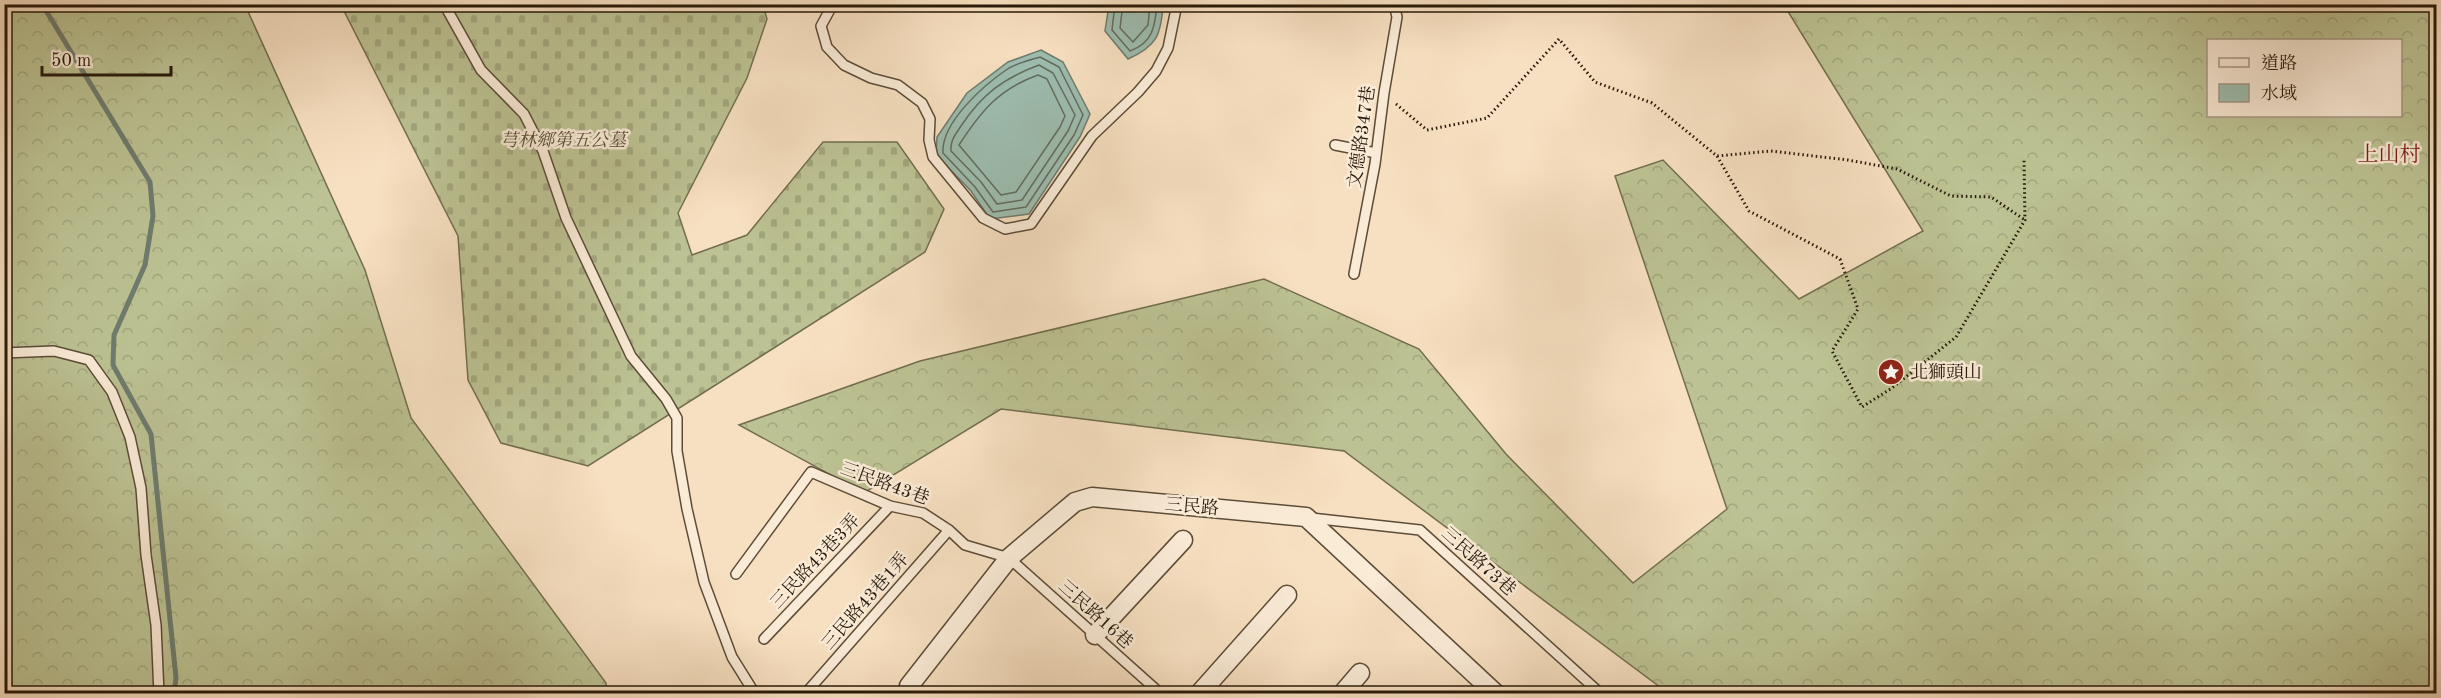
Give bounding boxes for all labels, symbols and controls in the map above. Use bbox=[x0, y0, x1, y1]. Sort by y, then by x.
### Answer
scale bar bbox=[42, 39, 171, 77]
legend bbox=[2207, 39, 2402, 117]
text: 50 m bbox=[51, 52, 91, 70]
text: 道路 bbox=[2261, 53, 2297, 73]
text: 水域 bbox=[2261, 83, 2297, 103]
street label: 文德路347巷 bbox=[1344, 84, 1378, 190]
park label: 芎林鄉第五公墓 bbox=[500, 130, 629, 150]
district label: 上山村 bbox=[2358, 143, 2421, 166]
place icon: 北獅頭山 bbox=[1876, 357, 1906, 387]
place label: 北獅頭山 bbox=[1910, 362, 1982, 382]
street label: 三民路43巷 bbox=[838, 458, 932, 508]
street label: 三民路 bbox=[1164, 494, 1220, 518]
street label: 三民路43巷3弄 bbox=[766, 510, 864, 612]
street label: 三民路73巷 bbox=[1438, 522, 1520, 600]
street label: 三民路43巷1弄 bbox=[818, 549, 912, 653]
street label: 三民路16巷 bbox=[1055, 575, 1137, 653]

